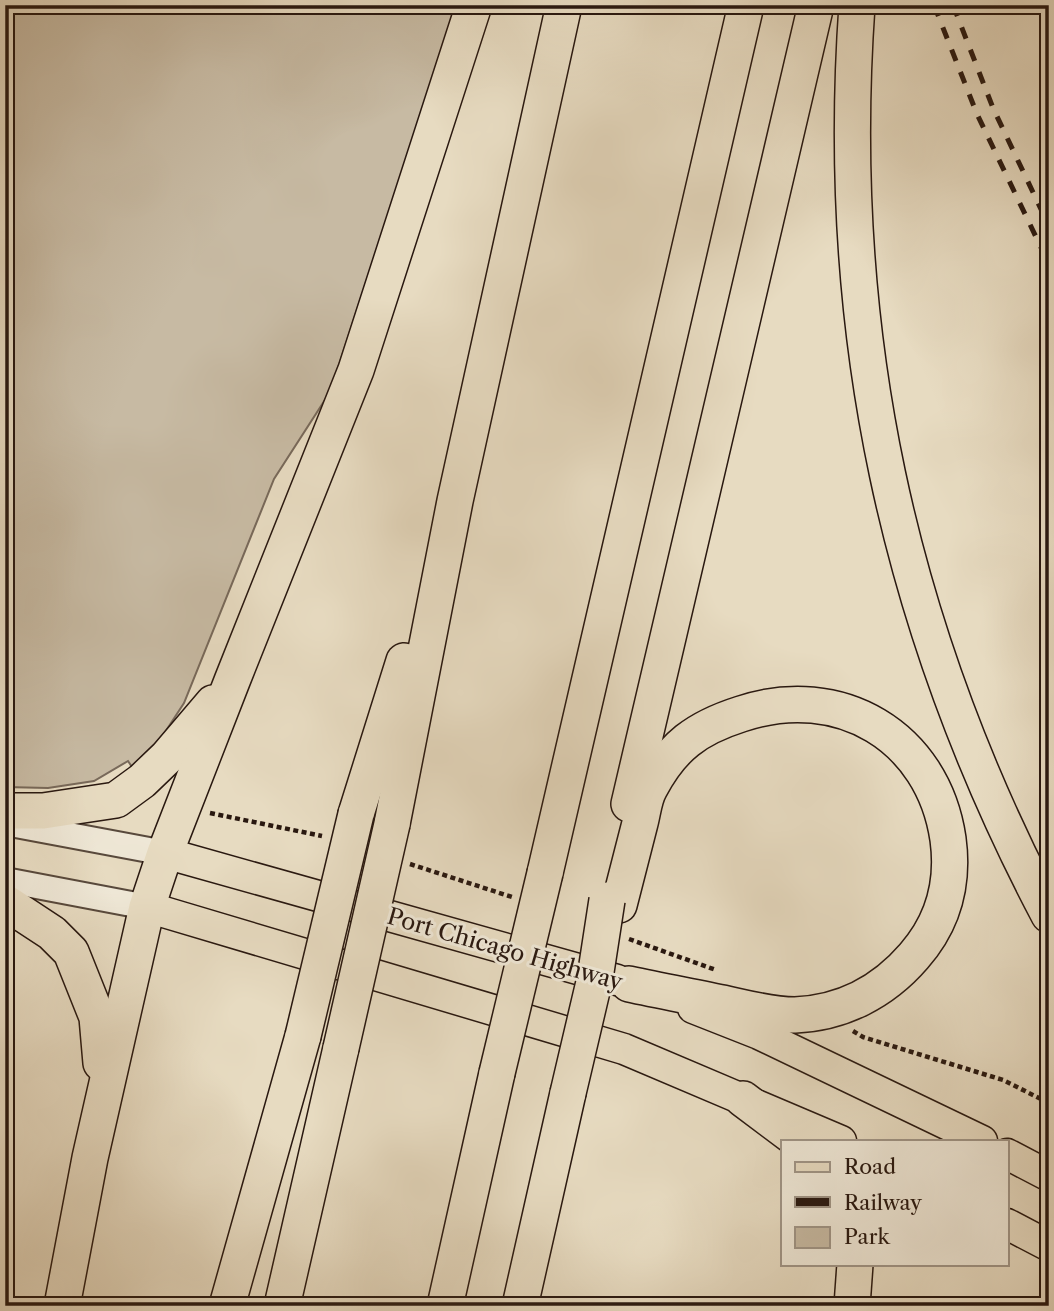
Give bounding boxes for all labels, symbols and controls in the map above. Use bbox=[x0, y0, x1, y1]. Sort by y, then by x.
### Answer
street label: Port Chicago Highway bbox=[384, 902, 626, 996]
legend bbox=[781, 1140, 1009, 1266]
text: Road bbox=[844, 1154, 896, 1179]
text: Railway bbox=[844, 1190, 922, 1215]
text: Park bbox=[844, 1224, 890, 1249]

